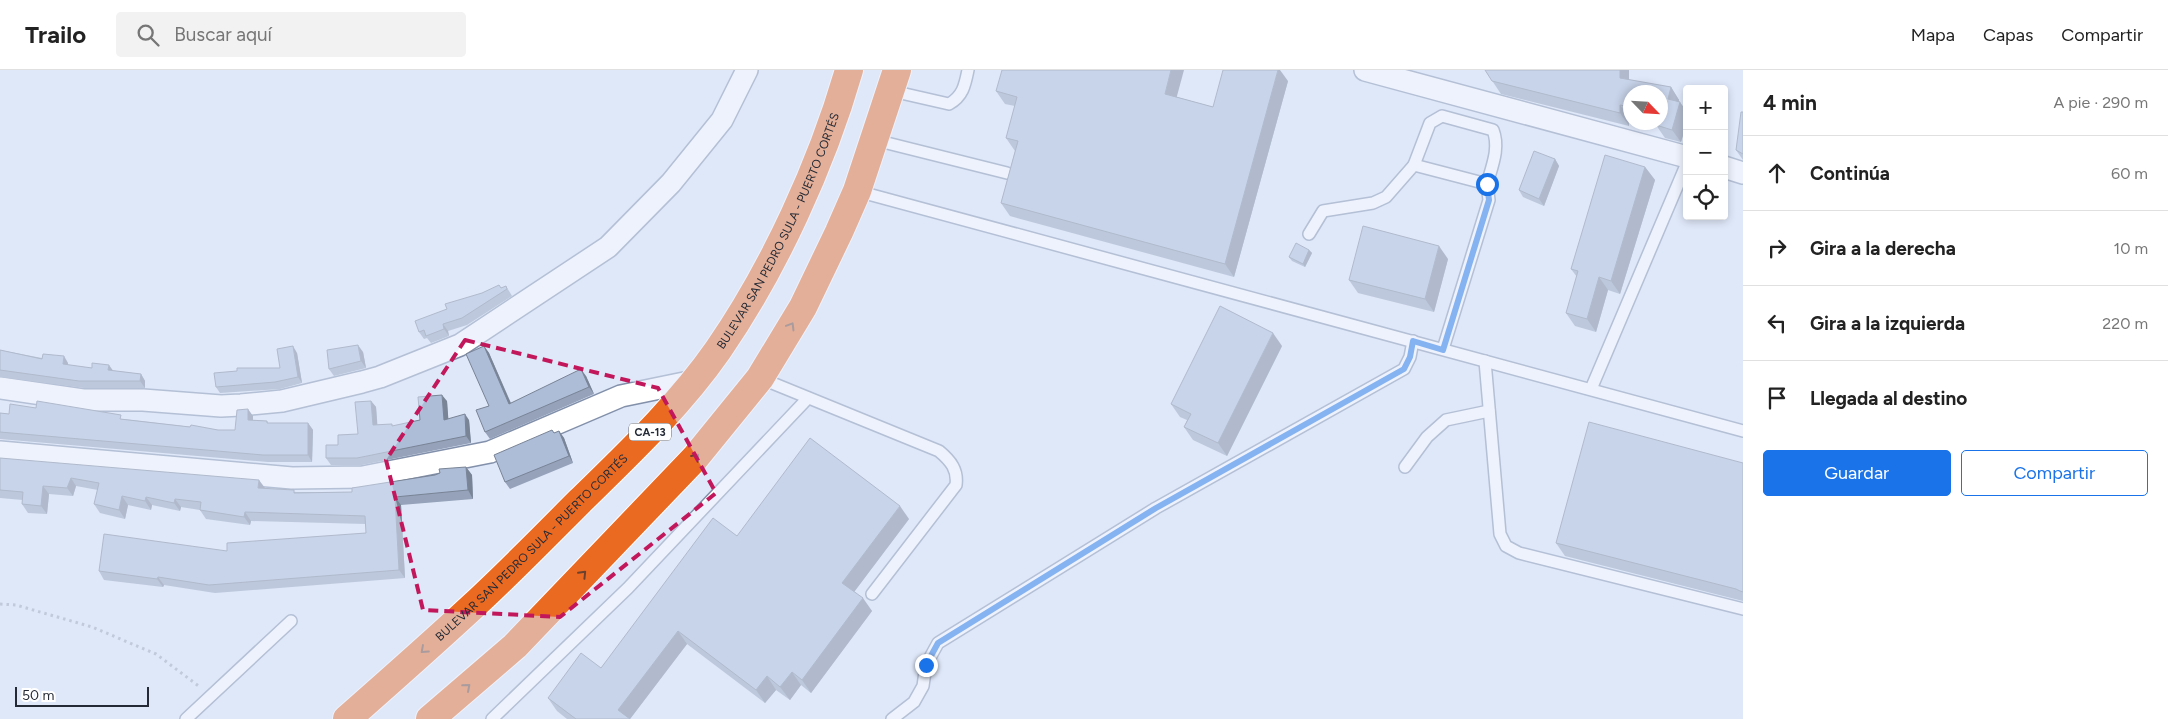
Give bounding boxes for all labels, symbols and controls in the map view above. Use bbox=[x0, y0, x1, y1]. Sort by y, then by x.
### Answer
search box bbox=[116, 12, 466, 57]
text: Trailo bbox=[25, 20, 86, 49]
icon: search bbox=[134, 21, 162, 49]
text: Buscar aquí bbox=[174, 23, 272, 46]
text: Mapa bbox=[1911, 24, 1955, 46]
text: Capas bbox=[1983, 24, 2033, 46]
text: Compartir bbox=[2061, 24, 2143, 46]
north arrow bbox=[1623, 85, 1668, 130]
map controls bbox=[1683, 85, 1728, 220]
button: + bbox=[1683, 85, 1728, 130]
text: 4 min bbox=[1763, 90, 1817, 115]
text: A pie · 290 m bbox=[2054, 93, 2148, 112]
street label: BULEVAR SAN PEDRO SULA - PUERTO CORTÉS bbox=[714, 111, 842, 352]
button: − bbox=[1683, 130, 1728, 175]
icon: ahead bbox=[1763, 159, 1791, 187]
text: Continúa bbox=[1810, 162, 1890, 185]
text: 60 m bbox=[2111, 164, 2148, 183]
route start bbox=[1476, 173, 1499, 196]
button: locate bbox=[1683, 175, 1728, 220]
icon: right bbox=[1763, 234, 1791, 262]
text: Gira a la derecha bbox=[1810, 237, 1956, 260]
text: 10 m bbox=[2114, 239, 2148, 258]
icon: left bbox=[1763, 309, 1791, 337]
text: Gira a la izquierda bbox=[1810, 312, 1965, 335]
text: 220 m bbox=[2102, 314, 2148, 333]
one-way arrow bbox=[785, 323, 795, 332]
icon: arrive bbox=[1763, 384, 1791, 412]
text: Llegada al destino bbox=[1810, 387, 1967, 410]
road number: CA-13 bbox=[629, 424, 671, 441]
button: Guardar bbox=[1763, 450, 1951, 496]
button: Compartir bbox=[1961, 450, 2148, 496]
street label: BULEVAR SAN PEDRO SULA - PUERTO CORTÉS bbox=[433, 451, 631, 644]
one-way arrow bbox=[690, 454, 698, 463]
one-way arrow bbox=[577, 571, 586, 580]
one-way arrow bbox=[420, 645, 429, 654]
route end bbox=[915, 654, 938, 677]
scale bar bbox=[15, 684, 149, 707]
one-way arrow bbox=[461, 684, 470, 693]
text: 50 m bbox=[22, 687, 54, 704]

